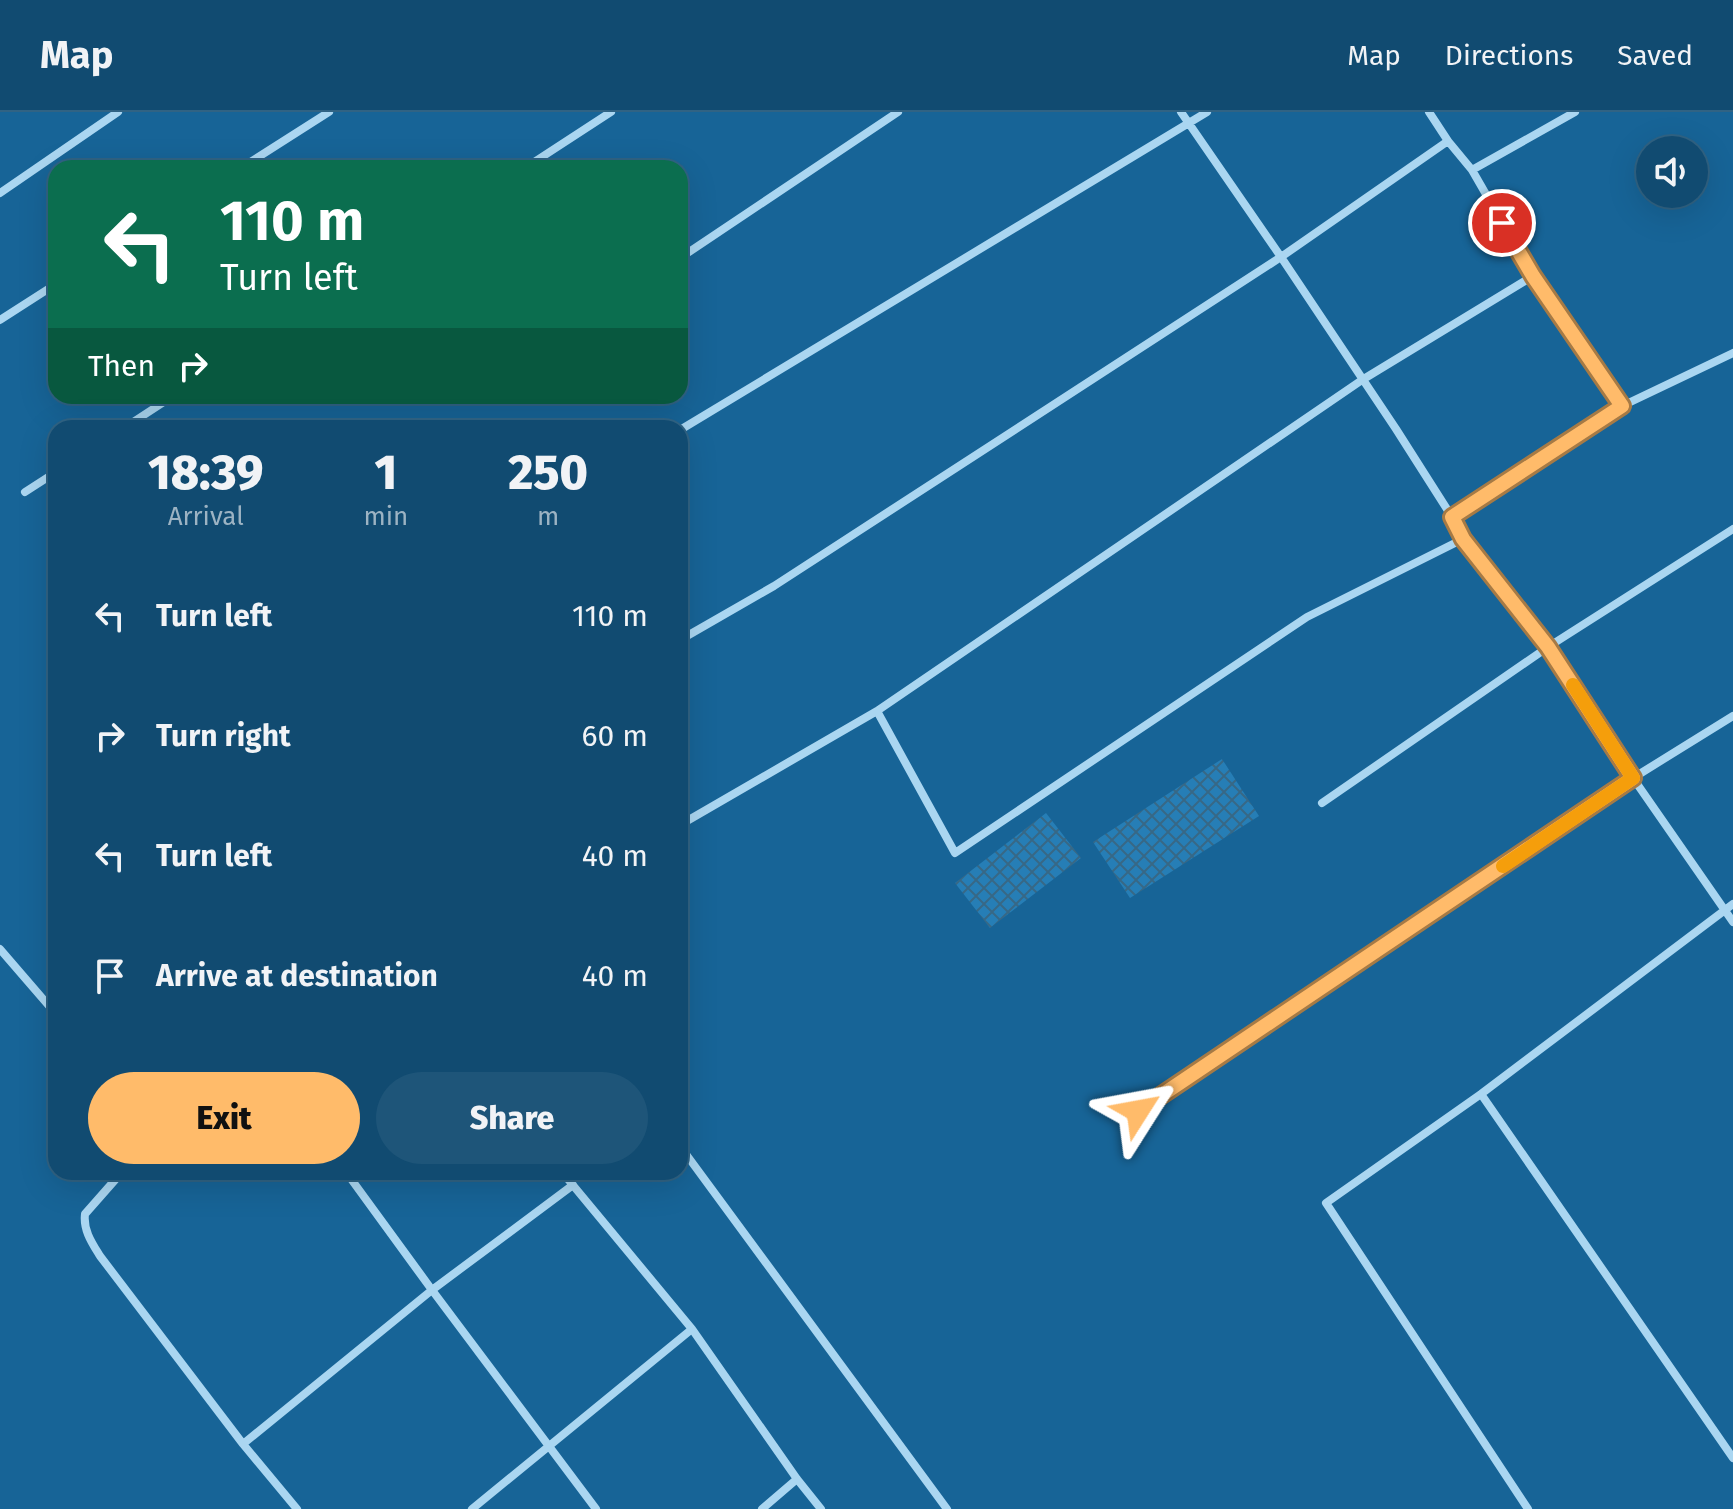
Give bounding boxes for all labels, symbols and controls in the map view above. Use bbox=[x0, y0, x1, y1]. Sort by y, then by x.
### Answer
text: Map bbox=[40, 32, 113, 78]
text: Map bbox=[1347, 39, 1401, 72]
text: Directions bbox=[1445, 39, 1573, 72]
text: Saved bbox=[1617, 39, 1693, 72]
map controls bbox=[1636, 136, 1708, 208]
button: sound bbox=[1636, 136, 1708, 208]
text: 110 m bbox=[220, 188, 364, 255]
pin bbox=[1468, 189, 1536, 257]
icon: left bbox=[88, 192, 192, 296]
icon: arrive bbox=[1480, 201, 1524, 245]
text: Turn left bbox=[220, 256, 358, 300]
icon: right bbox=[171, 344, 215, 388]
text: Then bbox=[88, 348, 155, 384]
text: 18:39 bbox=[148, 444, 264, 502]
text: 1 bbox=[375, 444, 397, 502]
text: 250 bbox=[508, 444, 588, 502]
text: Arrival bbox=[168, 501, 244, 532]
text: min bbox=[363, 501, 408, 532]
text: m bbox=[537, 501, 559, 532]
icon: left bbox=[88, 594, 132, 638]
text: Turn left bbox=[156, 598, 272, 634]
text: 110 m bbox=[572, 598, 648, 634]
icon: right bbox=[88, 714, 132, 758]
text: Turn right bbox=[156, 718, 291, 754]
text: 60 m bbox=[582, 718, 648, 754]
icon: left bbox=[88, 834, 132, 878]
text: Turn left bbox=[156, 838, 272, 874]
text: 40 m bbox=[582, 838, 648, 874]
icon: arrive bbox=[88, 954, 132, 998]
text: Arrive at destination bbox=[156, 958, 438, 994]
text: 40 m bbox=[582, 958, 648, 994]
position arrow bbox=[1096, 1069, 1180, 1153]
button: Exit bbox=[88, 1072, 360, 1164]
button: Share bbox=[376, 1072, 648, 1164]

